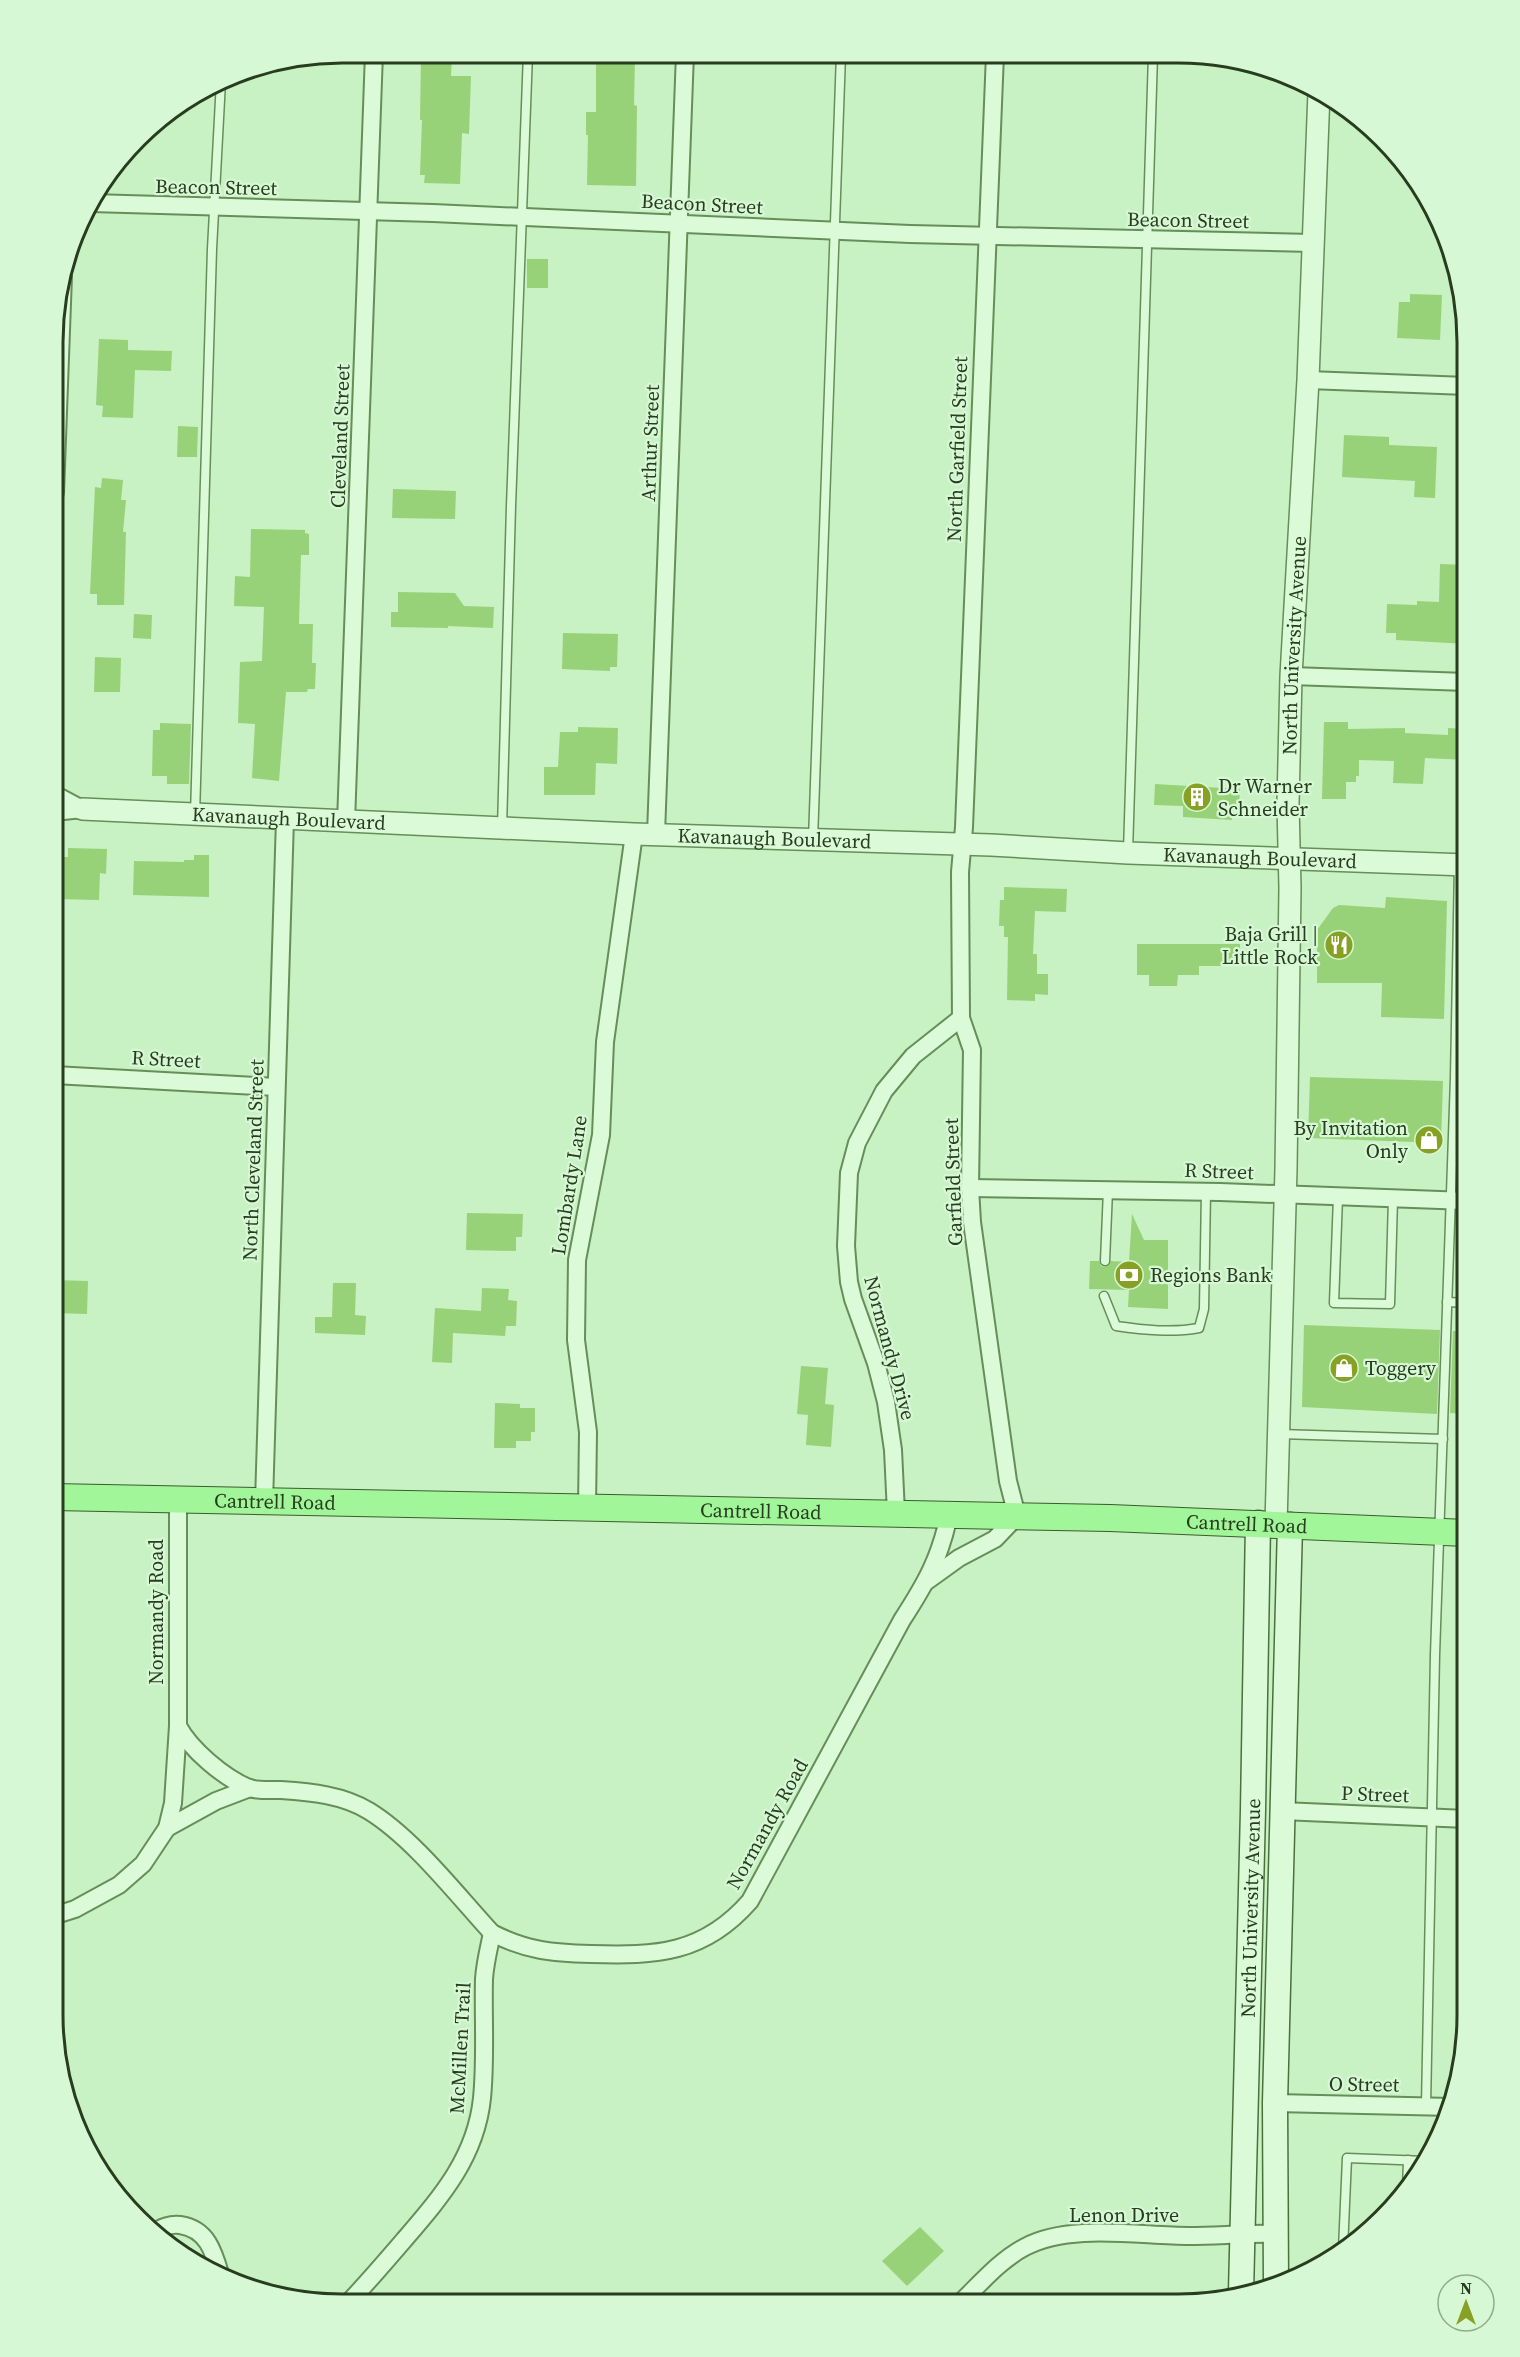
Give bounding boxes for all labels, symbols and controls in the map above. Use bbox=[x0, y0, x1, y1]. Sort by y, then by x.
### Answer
street label: Beacon Street bbox=[155, 172, 278, 202]
street label: Beacon Street bbox=[640, 187, 764, 221]
street label: Beacon Street bbox=[1127, 205, 1250, 235]
street label: North Garfield Street bbox=[940, 355, 974, 542]
street label: Cleveland Street bbox=[323, 363, 357, 508]
street label: Arthur Street bbox=[634, 384, 666, 502]
street label: North University Avenue bbox=[1275, 535, 1313, 755]
place label: Dr Warner Schneider bbox=[1218, 772, 1312, 823]
building icon: Dr Warner Schneider bbox=[1181, 781, 1213, 813]
street label: Kavanaugh Boulevard bbox=[191, 800, 387, 837]
street label: Kavanaugh Boulevard bbox=[677, 821, 872, 855]
street label: Kavanaugh Boulevard bbox=[1163, 840, 1358, 875]
place label: Baja Grill | Little Rock bbox=[1222, 920, 1318, 971]
restaurant icon: Baja Grill | Little Rock bbox=[1323, 929, 1355, 961]
street label: R Street bbox=[131, 1043, 202, 1075]
street label: North Cleveland Street bbox=[235, 1058, 271, 1261]
street label: Lombardy Lane bbox=[544, 1113, 594, 1257]
place label: By Invitation Only bbox=[1293, 1114, 1409, 1165]
street label: Garfield Street bbox=[937, 1117, 969, 1246]
shop icon: By Invitation Only bbox=[1413, 1124, 1445, 1156]
street label: R Street bbox=[1184, 1156, 1255, 1186]
bank icon: Regions Bank bbox=[1113, 1259, 1145, 1291]
place label: Regions Bank bbox=[1150, 1261, 1272, 1289]
street label: Normandy Drive bbox=[857, 1273, 923, 1423]
shop icon: Toggery bbox=[1328, 1352, 1360, 1384]
place label: Toggery bbox=[1365, 1354, 1437, 1382]
street label: Cantrell Road bbox=[214, 1486, 337, 1517]
street label: Cantrell Road bbox=[700, 1496, 823, 1526]
street label: Cantrell Road bbox=[1185, 1507, 1309, 1540]
street label: Normandy Road bbox=[142, 1539, 170, 1685]
street label: Normandy Road bbox=[719, 1753, 815, 1894]
street label: P Street bbox=[1340, 1779, 1410, 1809]
street label: North University Avenue bbox=[1234, 1798, 1267, 2018]
street label: McMillen Trail bbox=[443, 1981, 477, 2115]
street label: O Street bbox=[1329, 2069, 1400, 2099]
street label: Lenon Drive bbox=[1069, 2201, 1179, 2229]
north arrow bbox=[1436, 2273, 1496, 2333]
text: N bbox=[1460, 2277, 1472, 2299]

